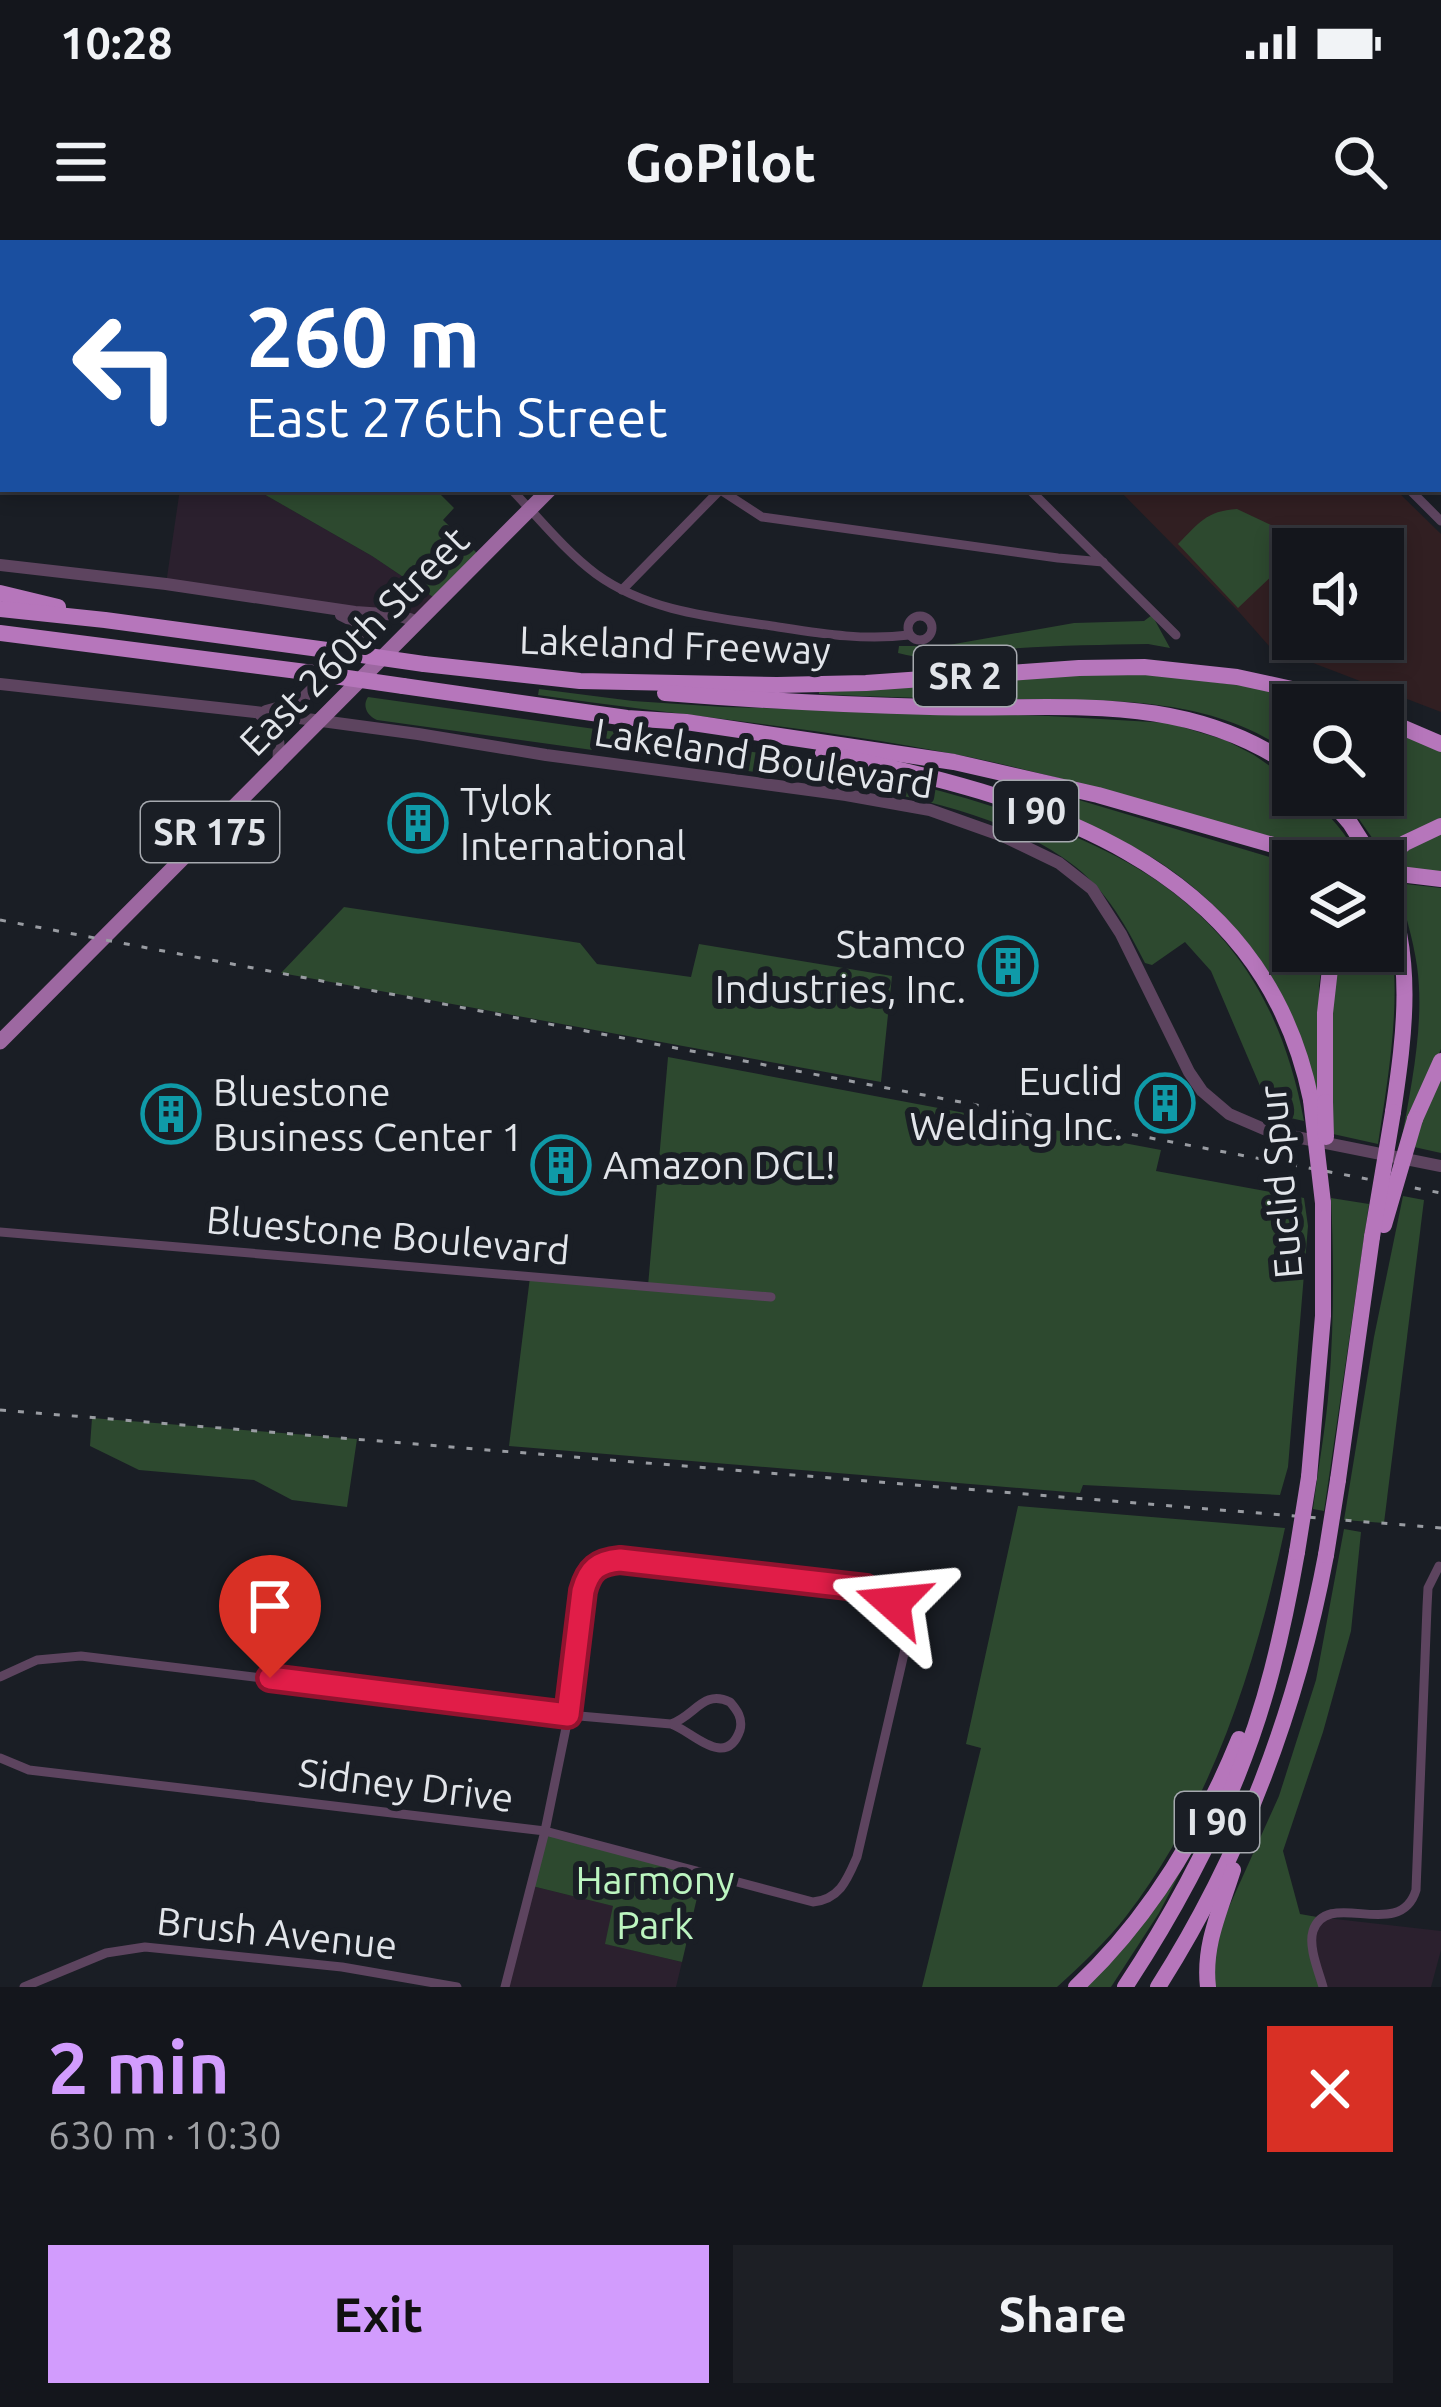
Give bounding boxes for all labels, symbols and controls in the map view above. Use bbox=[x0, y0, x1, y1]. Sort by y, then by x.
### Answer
text: 10:28 bbox=[60, 17, 173, 68]
icon: menu bbox=[48, 129, 114, 195]
icon: search bbox=[1327, 129, 1393, 195]
text: GoPilot bbox=[625, 132, 816, 192]
icon: left bbox=[48, 288, 204, 444]
text: 260 m bbox=[246, 289, 480, 383]
text: East 276th Street bbox=[246, 387, 668, 447]
street label: East 260th Street bbox=[231, 518, 477, 764]
map controls bbox=[1272, 528, 1404, 972]
button: sound bbox=[1272, 528, 1404, 660]
street label: Lakeland Freeway bbox=[519, 618, 831, 671]
road number: SR 2 bbox=[914, 646, 1016, 706]
button: search bbox=[1272, 684, 1404, 816]
street label: Lakeland Boulevard bbox=[591, 709, 937, 806]
place label: Tylok International bbox=[460, 779, 686, 867]
road number: I 90 bbox=[994, 781, 1078, 841]
building icon: Tylok International bbox=[387, 792, 449, 854]
road number: SR 175 bbox=[141, 802, 279, 862]
button: layers bbox=[1272, 840, 1404, 972]
place label: Stamco Industries, Inc. bbox=[715, 922, 966, 1010]
building icon: Stamco Industries, Inc. bbox=[977, 935, 1039, 997]
place label: Euclid Welding Inc. bbox=[909, 1059, 1123, 1147]
place label: Bluestone Business Center 1 bbox=[213, 1070, 523, 1158]
building icon: Euclid Welding Inc. bbox=[1134, 1072, 1196, 1134]
building icon: Bluestone Business Center 1 bbox=[140, 1083, 202, 1145]
street label: Euclid Spur bbox=[1250, 1083, 1309, 1280]
building icon: Amazon DCL! bbox=[530, 1134, 592, 1196]
place label: Amazon DCL! bbox=[603, 1143, 836, 1186]
street label: Bluestone Boulevard bbox=[205, 1197, 572, 1272]
position arrow bbox=[830, 1540, 956, 1666]
pin bbox=[219, 1555, 321, 1678]
icon: arrive bbox=[237, 1573, 303, 1639]
street label: Sidney Drive bbox=[296, 1750, 516, 1819]
road number: I 90 bbox=[1175, 1792, 1259, 1852]
park label: Harmony Park bbox=[575, 1858, 735, 1946]
street label: Brush Avenue bbox=[155, 1899, 399, 1966]
button: close bbox=[1267, 2026, 1393, 2152]
text: 2 min bbox=[48, 2027, 230, 2108]
text: 630 m · 10:30 bbox=[48, 2113, 282, 2156]
button: Exit bbox=[48, 2245, 709, 2383]
button: Share bbox=[733, 2245, 1393, 2383]

